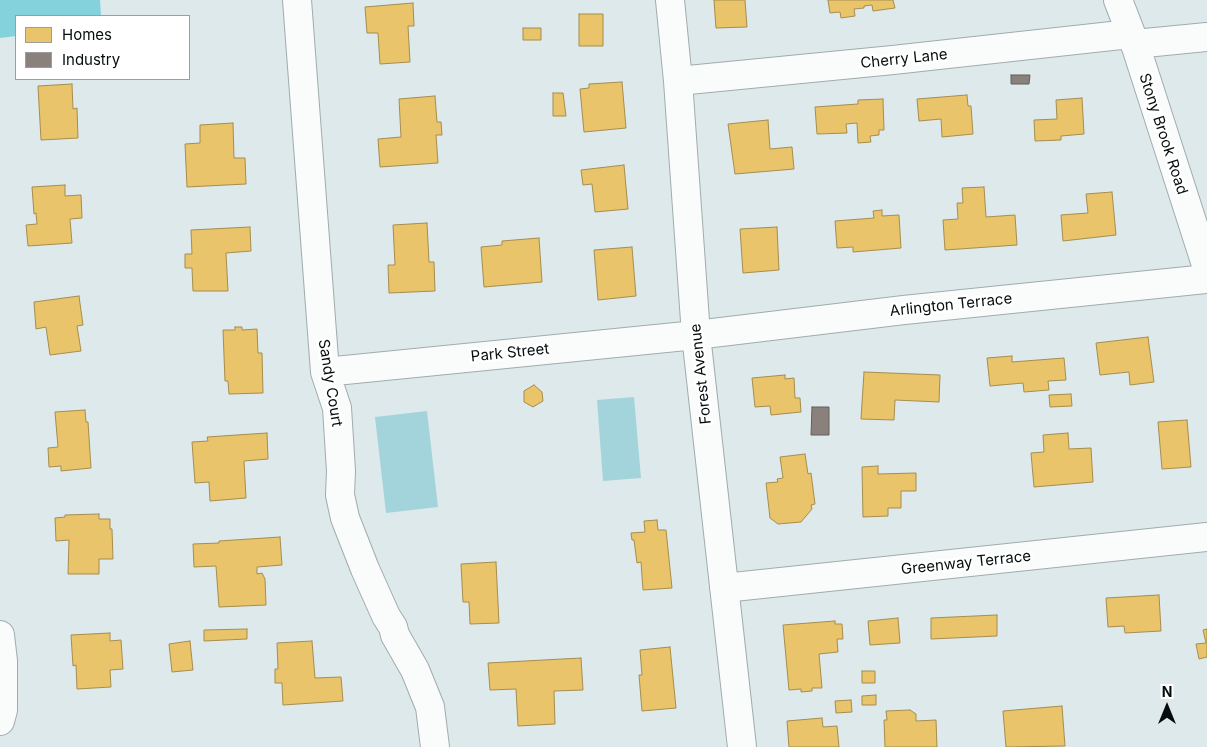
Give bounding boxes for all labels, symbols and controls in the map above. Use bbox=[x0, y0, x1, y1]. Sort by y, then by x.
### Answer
legend bbox=[15, 15, 190, 80]
text: Homes bbox=[62, 25, 112, 44]
street label: Cherry Lane bbox=[860, 45, 948, 73]
text: Industry bbox=[62, 50, 120, 69]
street label: Stony Brook Road bbox=[1135, 71, 1191, 197]
street label: Arlington Terrace bbox=[889, 290, 1013, 320]
street label: Forest Avenue bbox=[687, 323, 715, 425]
street label: Sandy Court bbox=[314, 338, 346, 428]
street label: Park Street bbox=[470, 340, 550, 366]
street label: Greenway Terrace bbox=[900, 547, 1032, 579]
north arrow bbox=[1142, 682, 1192, 732]
text: N bbox=[1162, 683, 1172, 700]

